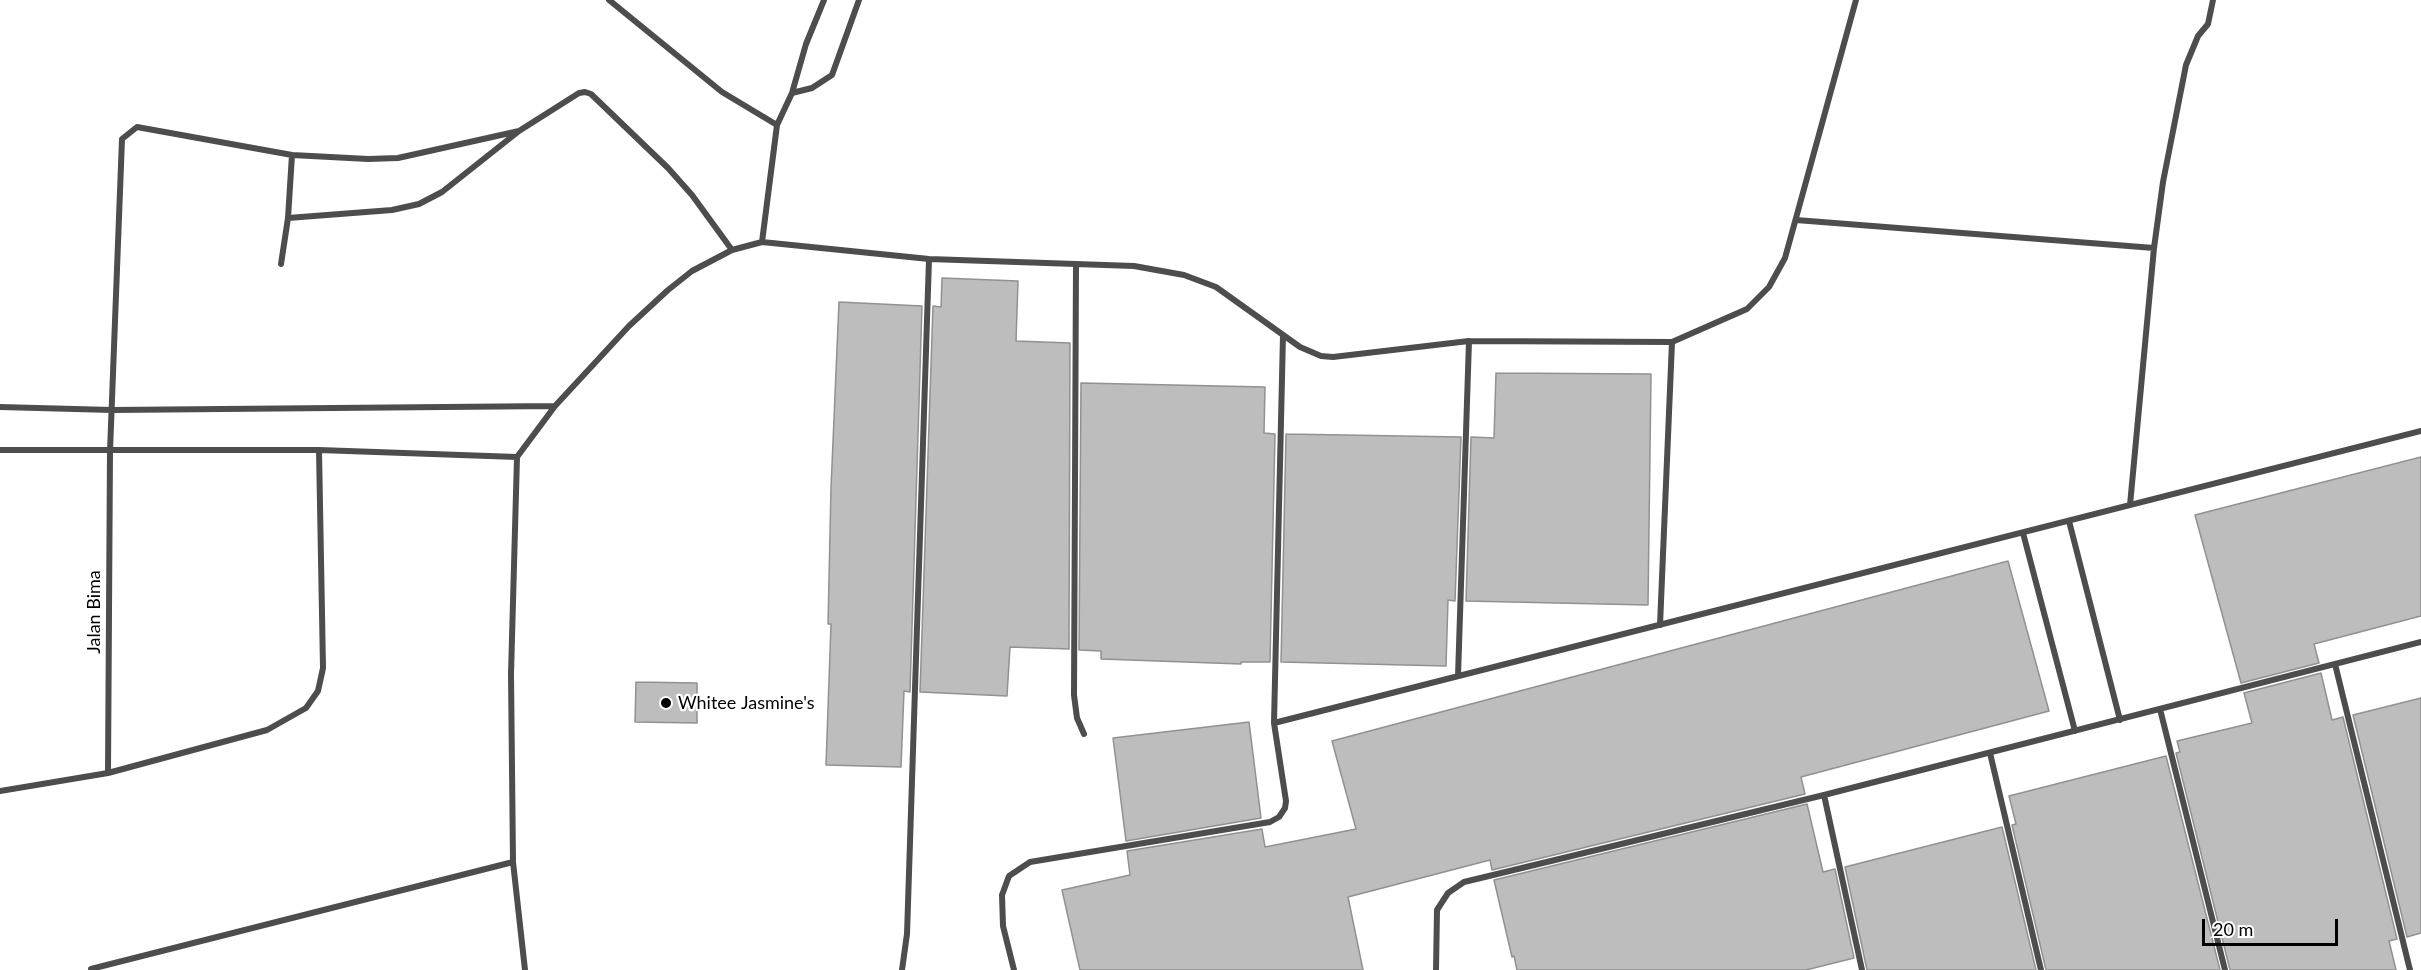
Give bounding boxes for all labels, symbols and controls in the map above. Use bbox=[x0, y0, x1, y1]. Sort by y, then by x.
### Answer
street label: Jalan Bima bbox=[83, 570, 105, 654]
place label: Whitee Jasmine's bbox=[678, 692, 815, 714]
marker: Whitee Jasmine's bbox=[659, 696, 673, 710]
scale bar bbox=[2205, 907, 2342, 945]
text: 20 m bbox=[2213, 918, 2253, 940]

